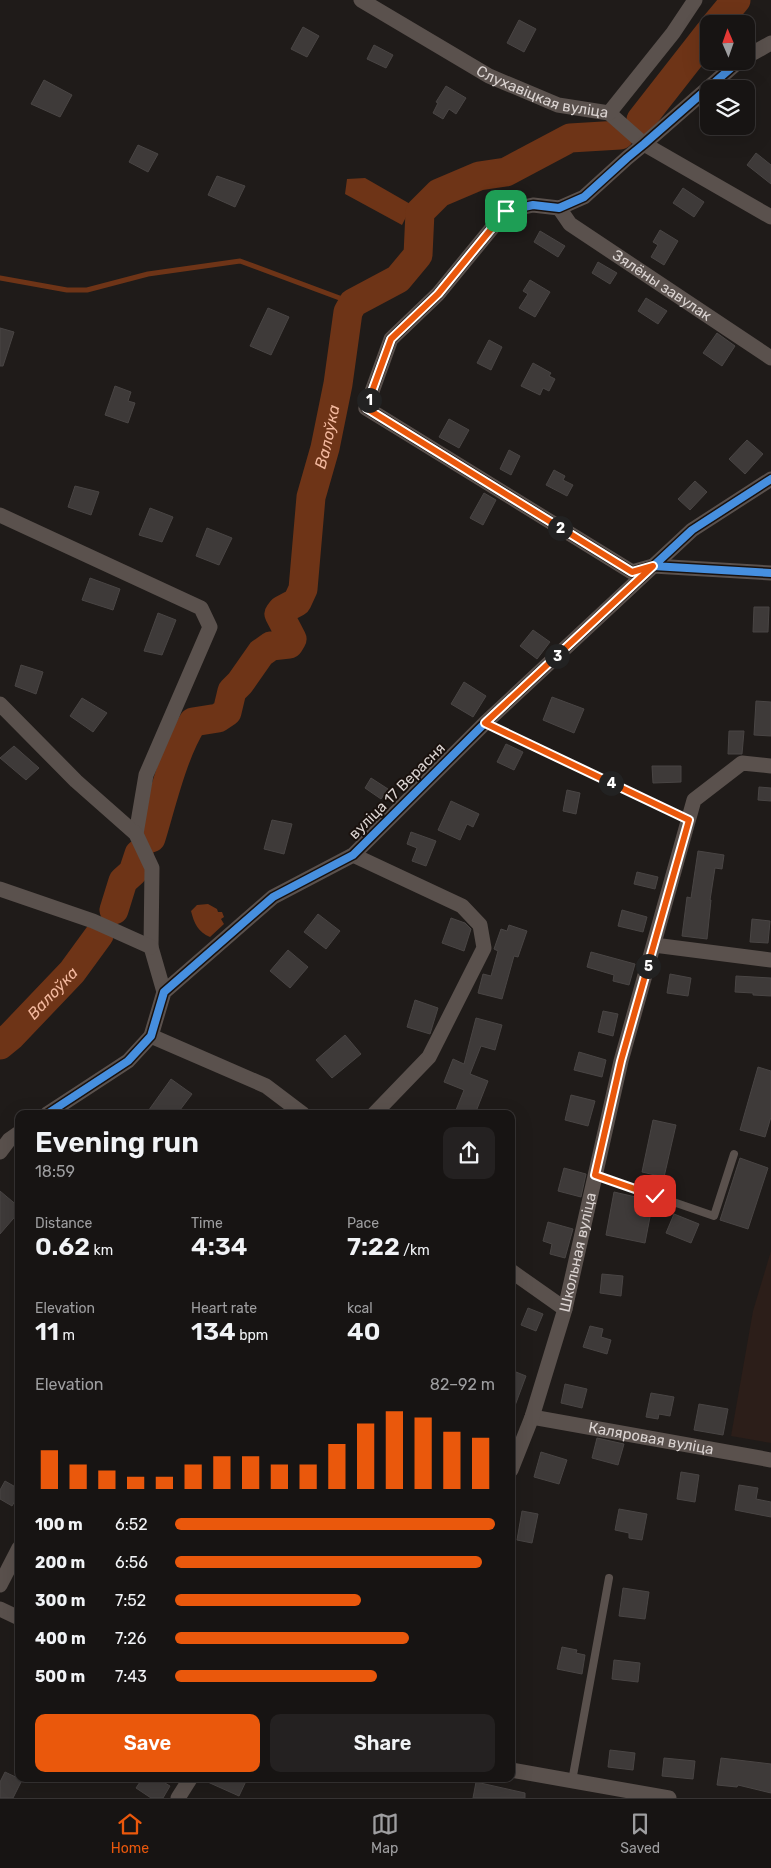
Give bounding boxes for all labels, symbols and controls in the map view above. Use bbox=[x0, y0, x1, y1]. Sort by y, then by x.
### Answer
north arrow bbox=[700, 15, 755, 70]
map controls bbox=[700, 15, 755, 135]
street label: Слухавіцкая вуліца bbox=[473, 61, 610, 122]
button: layers bbox=[700, 80, 755, 135]
pin bbox=[485, 190, 527, 232]
icon: arrive bbox=[492, 197, 520, 225]
street label: Зялёны завулак bbox=[609, 246, 715, 325]
pin: 1 bbox=[356, 388, 382, 412]
text: 1 bbox=[366, 392, 373, 409]
water label: Валоўка bbox=[311, 403, 344, 471]
pin: 2 bbox=[548, 516, 572, 540]
text: 2 bbox=[556, 520, 565, 537]
pin: 3 bbox=[544, 644, 570, 668]
text: 3 bbox=[553, 648, 562, 665]
street label: вуліца 17 Верасня bbox=[345, 739, 449, 843]
pin: 4 bbox=[598, 770, 624, 796]
text: 4 bbox=[607, 775, 616, 792]
pin: 5 bbox=[636, 954, 660, 978]
text: 5 bbox=[644, 958, 653, 975]
water label: Валоўка bbox=[23, 963, 82, 1023]
text: Evening run bbox=[35, 1126, 199, 1159]
button: share bbox=[443, 1127, 495, 1179]
text: 18:59 bbox=[35, 1162, 75, 1181]
pin bbox=[634, 1175, 676, 1217]
icon: check bbox=[641, 1182, 669, 1210]
street label: Школьная вуліца bbox=[556, 1191, 600, 1314]
text: Distance bbox=[35, 1215, 92, 1232]
text: Time bbox=[191, 1215, 223, 1232]
text: Pace bbox=[347, 1215, 379, 1232]
text: 0.62 bbox=[35, 1232, 90, 1261]
text: 4:34 bbox=[191, 1232, 248, 1261]
text: 7:22 bbox=[347, 1232, 400, 1261]
text: km bbox=[90, 1242, 113, 1259]
text: /km bbox=[400, 1242, 430, 1259]
text: Elevation bbox=[35, 1300, 95, 1317]
text: Heart rate bbox=[191, 1300, 257, 1317]
text: kcal bbox=[347, 1300, 373, 1317]
text: 11 bbox=[35, 1317, 59, 1346]
text: 134 bbox=[191, 1317, 236, 1346]
text: 40 bbox=[347, 1317, 380, 1346]
text: m bbox=[59, 1327, 75, 1344]
text: bpm bbox=[236, 1327, 268, 1344]
text: Elevation bbox=[35, 1375, 104, 1394]
text: 82–92 m bbox=[430, 1375, 495, 1394]
street label: Каляровая вуліца bbox=[587, 1418, 715, 1459]
text: 100 m bbox=[35, 1515, 83, 1534]
text: 6:52 bbox=[115, 1515, 148, 1534]
text: 200 m bbox=[35, 1553, 85, 1572]
text: 6:56 bbox=[115, 1553, 148, 1572]
text: 300 m bbox=[35, 1591, 85, 1610]
text: 7:52 bbox=[115, 1591, 146, 1610]
text: 400 m bbox=[35, 1629, 86, 1648]
text: 7:26 bbox=[115, 1629, 146, 1648]
text: 500 m bbox=[35, 1667, 85, 1686]
text: 7:43 bbox=[115, 1667, 147, 1686]
button: Save bbox=[35, 1714, 260, 1772]
button: Share bbox=[270, 1714, 495, 1772]
tab: Home bbox=[111, 1810, 149, 1857]
tab: Map bbox=[371, 1810, 399, 1857]
tab: Saved bbox=[620, 1810, 660, 1857]

